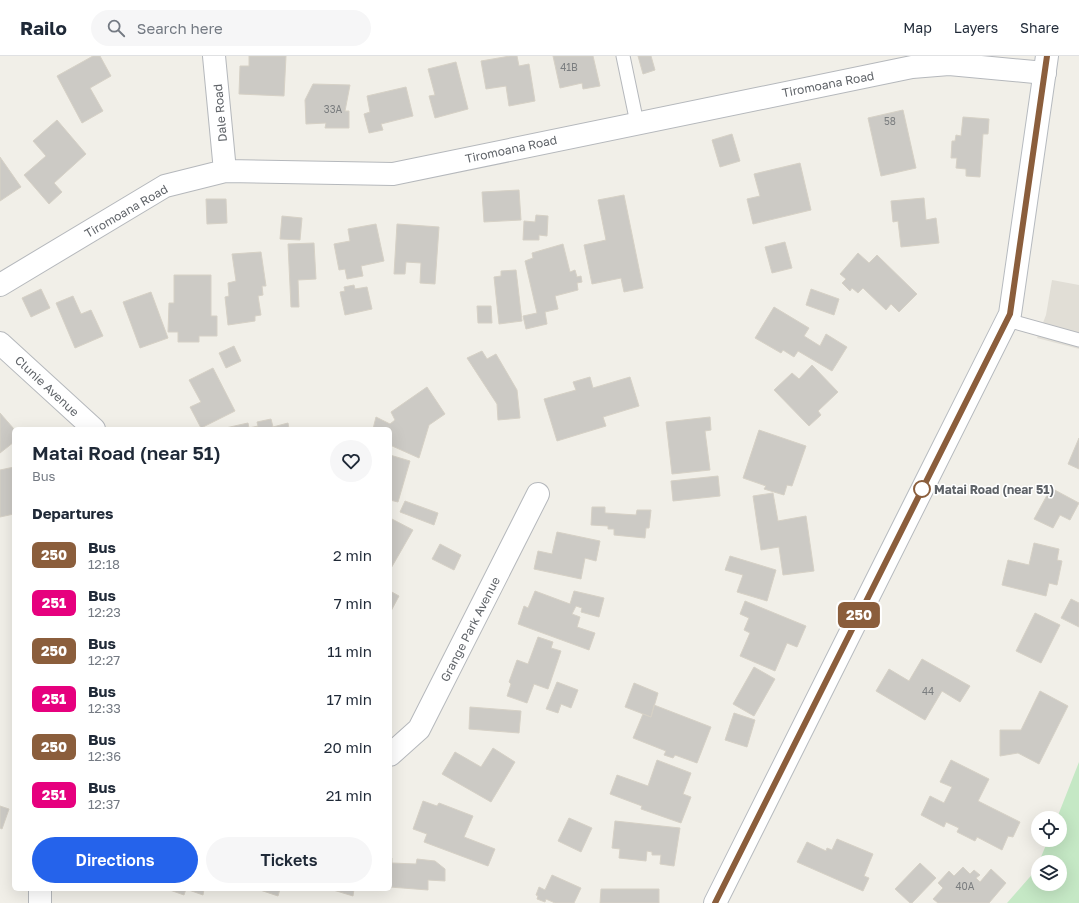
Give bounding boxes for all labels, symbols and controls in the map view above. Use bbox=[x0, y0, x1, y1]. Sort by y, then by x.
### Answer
search box bbox=[91, 10, 371, 46]
text: Railo bbox=[20, 16, 67, 39]
icon: search bbox=[105, 17, 127, 39]
text: Search here bbox=[137, 19, 223, 37]
text: Map bbox=[903, 19, 932, 36]
text: Layers bbox=[954, 19, 998, 36]
text: Share bbox=[1020, 19, 1059, 36]
house number: 41B bbox=[560, 61, 578, 73]
street label: Tiromoana Road bbox=[781, 68, 875, 100]
street label: Dale Road bbox=[210, 83, 230, 143]
house number: 33A bbox=[324, 103, 342, 115]
house number: 58 bbox=[884, 115, 896, 127]
street label: Tiromoana Road bbox=[464, 132, 558, 166]
street label: Tiromoana Road bbox=[82, 181, 170, 241]
street label: Clunie Avenue bbox=[12, 352, 82, 420]
button: heart bbox=[330, 440, 372, 482]
text: Matai Road (near 51) bbox=[32, 441, 221, 464]
text: Bus bbox=[32, 468, 55, 484]
marker: Matai Road (near 51) bbox=[913, 480, 931, 498]
place label: Matai Road (near 51) bbox=[934, 482, 1054, 497]
text: Departures bbox=[32, 504, 113, 522]
text: Bus bbox=[88, 538, 116, 556]
text: 250 bbox=[41, 546, 67, 563]
text: 2 min bbox=[333, 546, 372, 564]
text: 12:18 bbox=[88, 556, 120, 572]
street label: Grange Park Avenue bbox=[437, 574, 503, 684]
text: Bus bbox=[88, 586, 116, 604]
text: 251 bbox=[42, 594, 66, 611]
text: 7 min bbox=[334, 594, 372, 612]
line badge: 250 bbox=[836, 602, 882, 628]
text: 12:23 bbox=[88, 604, 121, 620]
text: 250 bbox=[846, 606, 872, 623]
text: Bus bbox=[88, 634, 116, 652]
text: 250 bbox=[41, 642, 67, 659]
text: 11 min bbox=[327, 642, 372, 660]
text: 12:27 bbox=[88, 652, 120, 668]
text: Bus bbox=[88, 682, 116, 700]
house number: 44 bbox=[922, 685, 934, 697]
text: 251 bbox=[42, 690, 66, 707]
text: 17 min bbox=[327, 690, 372, 708]
text: 12:33 bbox=[88, 700, 121, 716]
text: Bus bbox=[88, 730, 116, 748]
text: 250 bbox=[41, 738, 67, 755]
text: 20 min bbox=[324, 738, 372, 756]
text: 12:36 bbox=[88, 748, 121, 764]
text: Bus bbox=[88, 778, 116, 796]
text: 251 bbox=[42, 786, 66, 803]
text: 21 min bbox=[326, 786, 372, 804]
text: 12:37 bbox=[88, 796, 120, 812]
map controls bbox=[1031, 811, 1067, 891]
button: locate bbox=[1031, 811, 1067, 847]
button: Directions bbox=[32, 837, 198, 883]
button: Tickets bbox=[206, 837, 372, 883]
button: layers bbox=[1031, 855, 1067, 891]
house number: 40A bbox=[956, 880, 975, 892]

